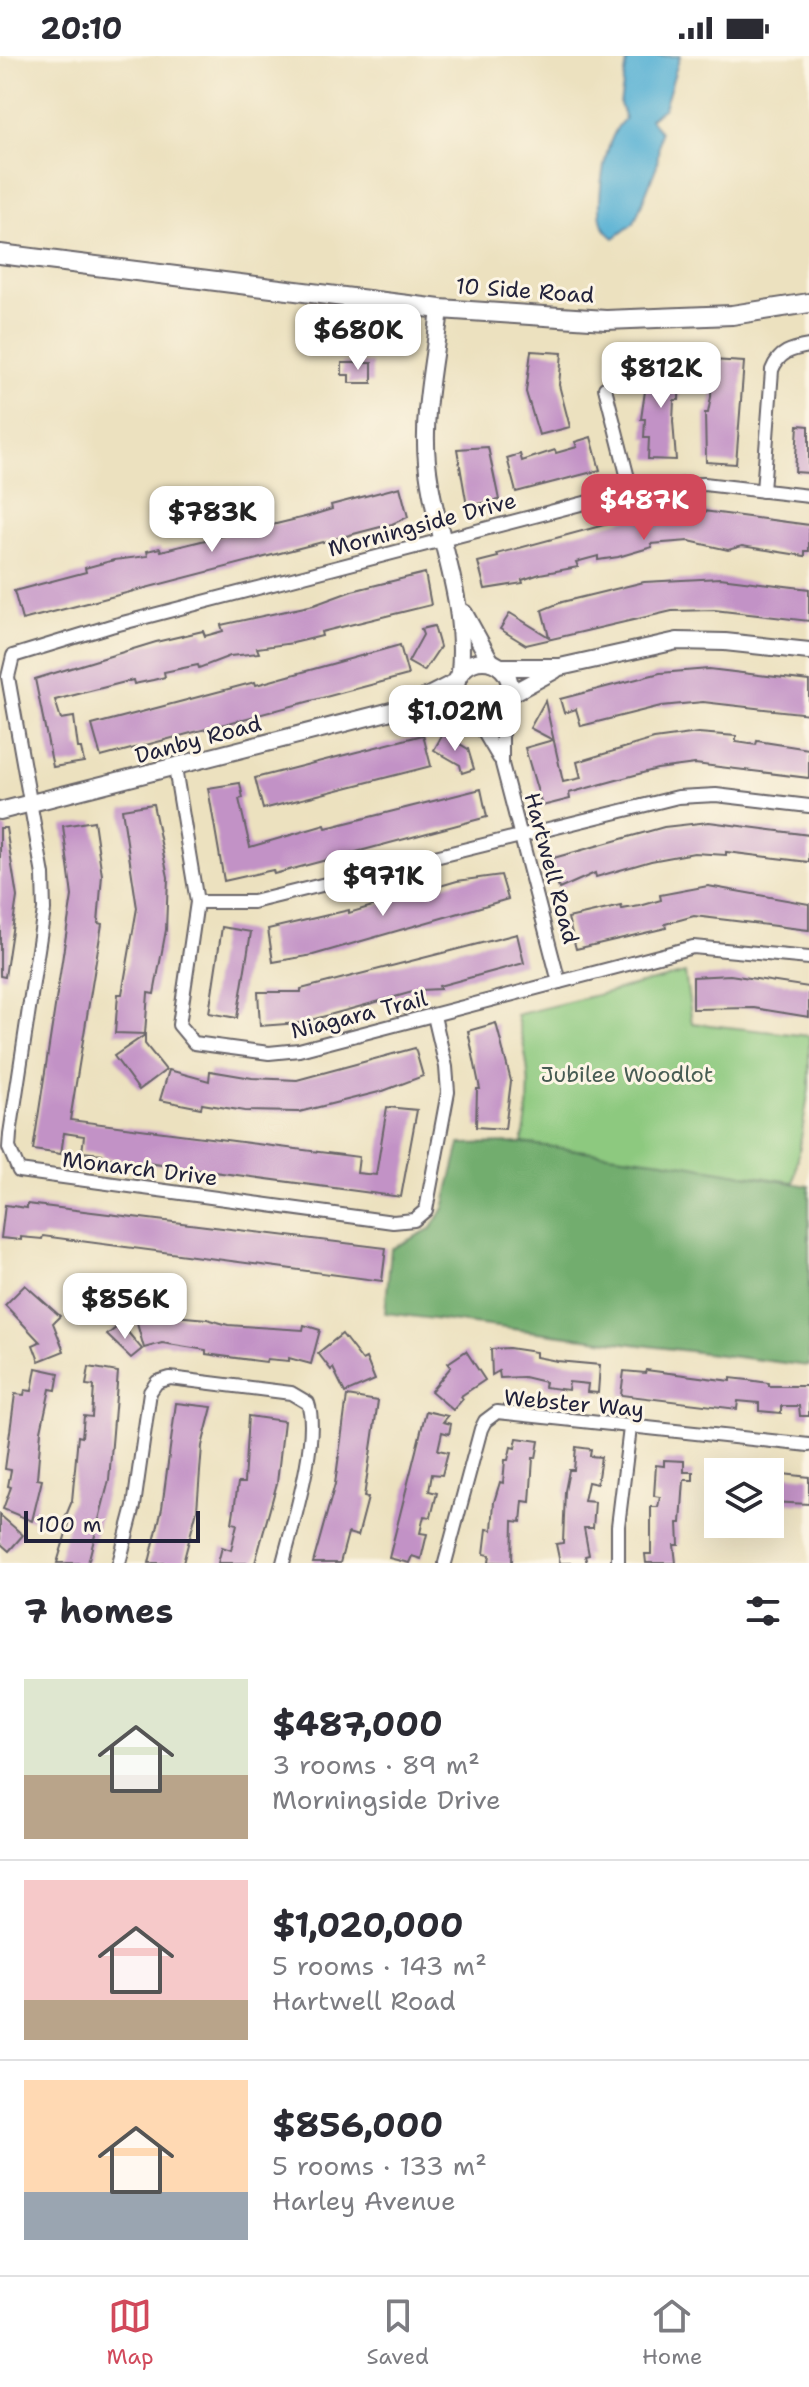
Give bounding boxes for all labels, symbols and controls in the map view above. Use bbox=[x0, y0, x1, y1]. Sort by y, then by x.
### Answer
text: 20:10 bbox=[40, 8, 123, 49]
street label: 10 Side Road bbox=[455, 271, 595, 310]
pin: $680K bbox=[302, 304, 414, 372]
text: $680K bbox=[313, 312, 403, 347]
pin: $812K bbox=[605, 342, 717, 410]
text: $812K bbox=[620, 350, 702, 385]
pin: $487K bbox=[588, 474, 700, 542]
text: $487K bbox=[599, 482, 689, 517]
street label: Morningside Drive bbox=[325, 485, 519, 564]
pin: $783K bbox=[156, 486, 268, 554]
text: $783K bbox=[167, 494, 257, 529]
pin: $1.02M bbox=[390, 685, 520, 753]
text: $1.02M bbox=[407, 693, 503, 728]
street label: Danby Road bbox=[132, 709, 265, 770]
street label: Hartwell Road bbox=[517, 789, 586, 947]
pin: $971K bbox=[327, 850, 439, 918]
text: $971K bbox=[342, 858, 424, 893]
street label: Niagara Trail bbox=[288, 983, 431, 1045]
park label: Jubilee Woodlot bbox=[540, 1060, 714, 1089]
street label: Monarch Drive bbox=[61, 1145, 219, 1192]
pin: $856K bbox=[69, 1273, 181, 1341]
text: $856K bbox=[81, 1281, 169, 1316]
street label: Webster Way bbox=[503, 1383, 645, 1424]
map controls bbox=[704, 1458, 784, 1538]
button: layers bbox=[704, 1458, 784, 1538]
scale bar bbox=[24, 1507, 200, 1543]
text: 100 m bbox=[36, 1510, 102, 1539]
text: 7 homes bbox=[24, 1588, 173, 1634]
icon: filters bbox=[741, 1589, 785, 1633]
text: $487,000 bbox=[272, 1701, 443, 1747]
icon: home bbox=[88, 1711, 184, 1807]
text: 3 rooms · 89 m² bbox=[272, 1747, 480, 1782]
text: Morningside Drive bbox=[272, 1782, 501, 1817]
text: $1,020,000 bbox=[272, 1902, 464, 1948]
icon: home bbox=[88, 1912, 184, 2008]
text: 5 rooms · 143 m² bbox=[272, 1948, 487, 1983]
text: Hartwell Road bbox=[272, 1983, 456, 2018]
text: $856,000 bbox=[272, 2102, 443, 2148]
icon: home bbox=[88, 2112, 184, 2208]
text: 5 rooms · 133 m² bbox=[272, 2148, 487, 2183]
text: Harley Avenue bbox=[272, 2183, 456, 2218]
tab: Map bbox=[106, 2294, 154, 2371]
tab: Saved bbox=[367, 2294, 429, 2371]
tab: Home bbox=[642, 2294, 703, 2371]

